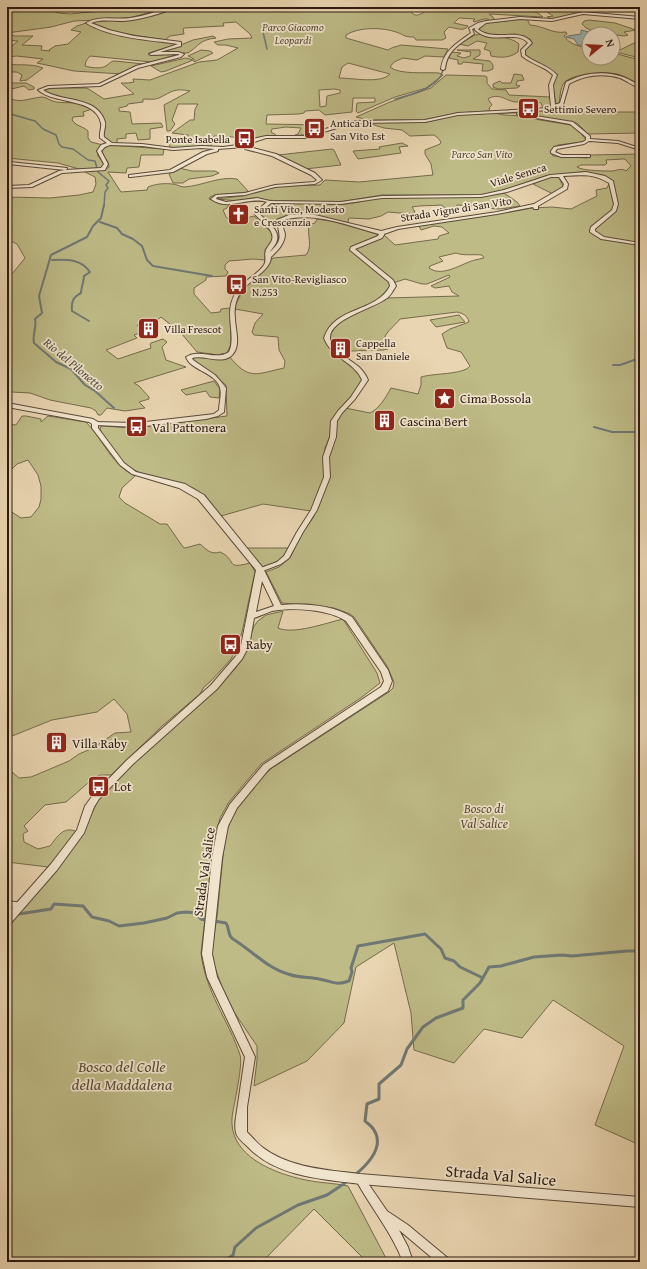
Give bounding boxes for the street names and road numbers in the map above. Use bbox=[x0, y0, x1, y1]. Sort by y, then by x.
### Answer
street label: Viale Seneca bbox=[488, 159, 549, 191]
street label: Strada Vigne di San Vito bbox=[399, 192, 513, 226]
street label: Strada Val Salice bbox=[188, 826, 220, 918]
street label: Strada Val Salice bbox=[445, 1158, 557, 1192]

